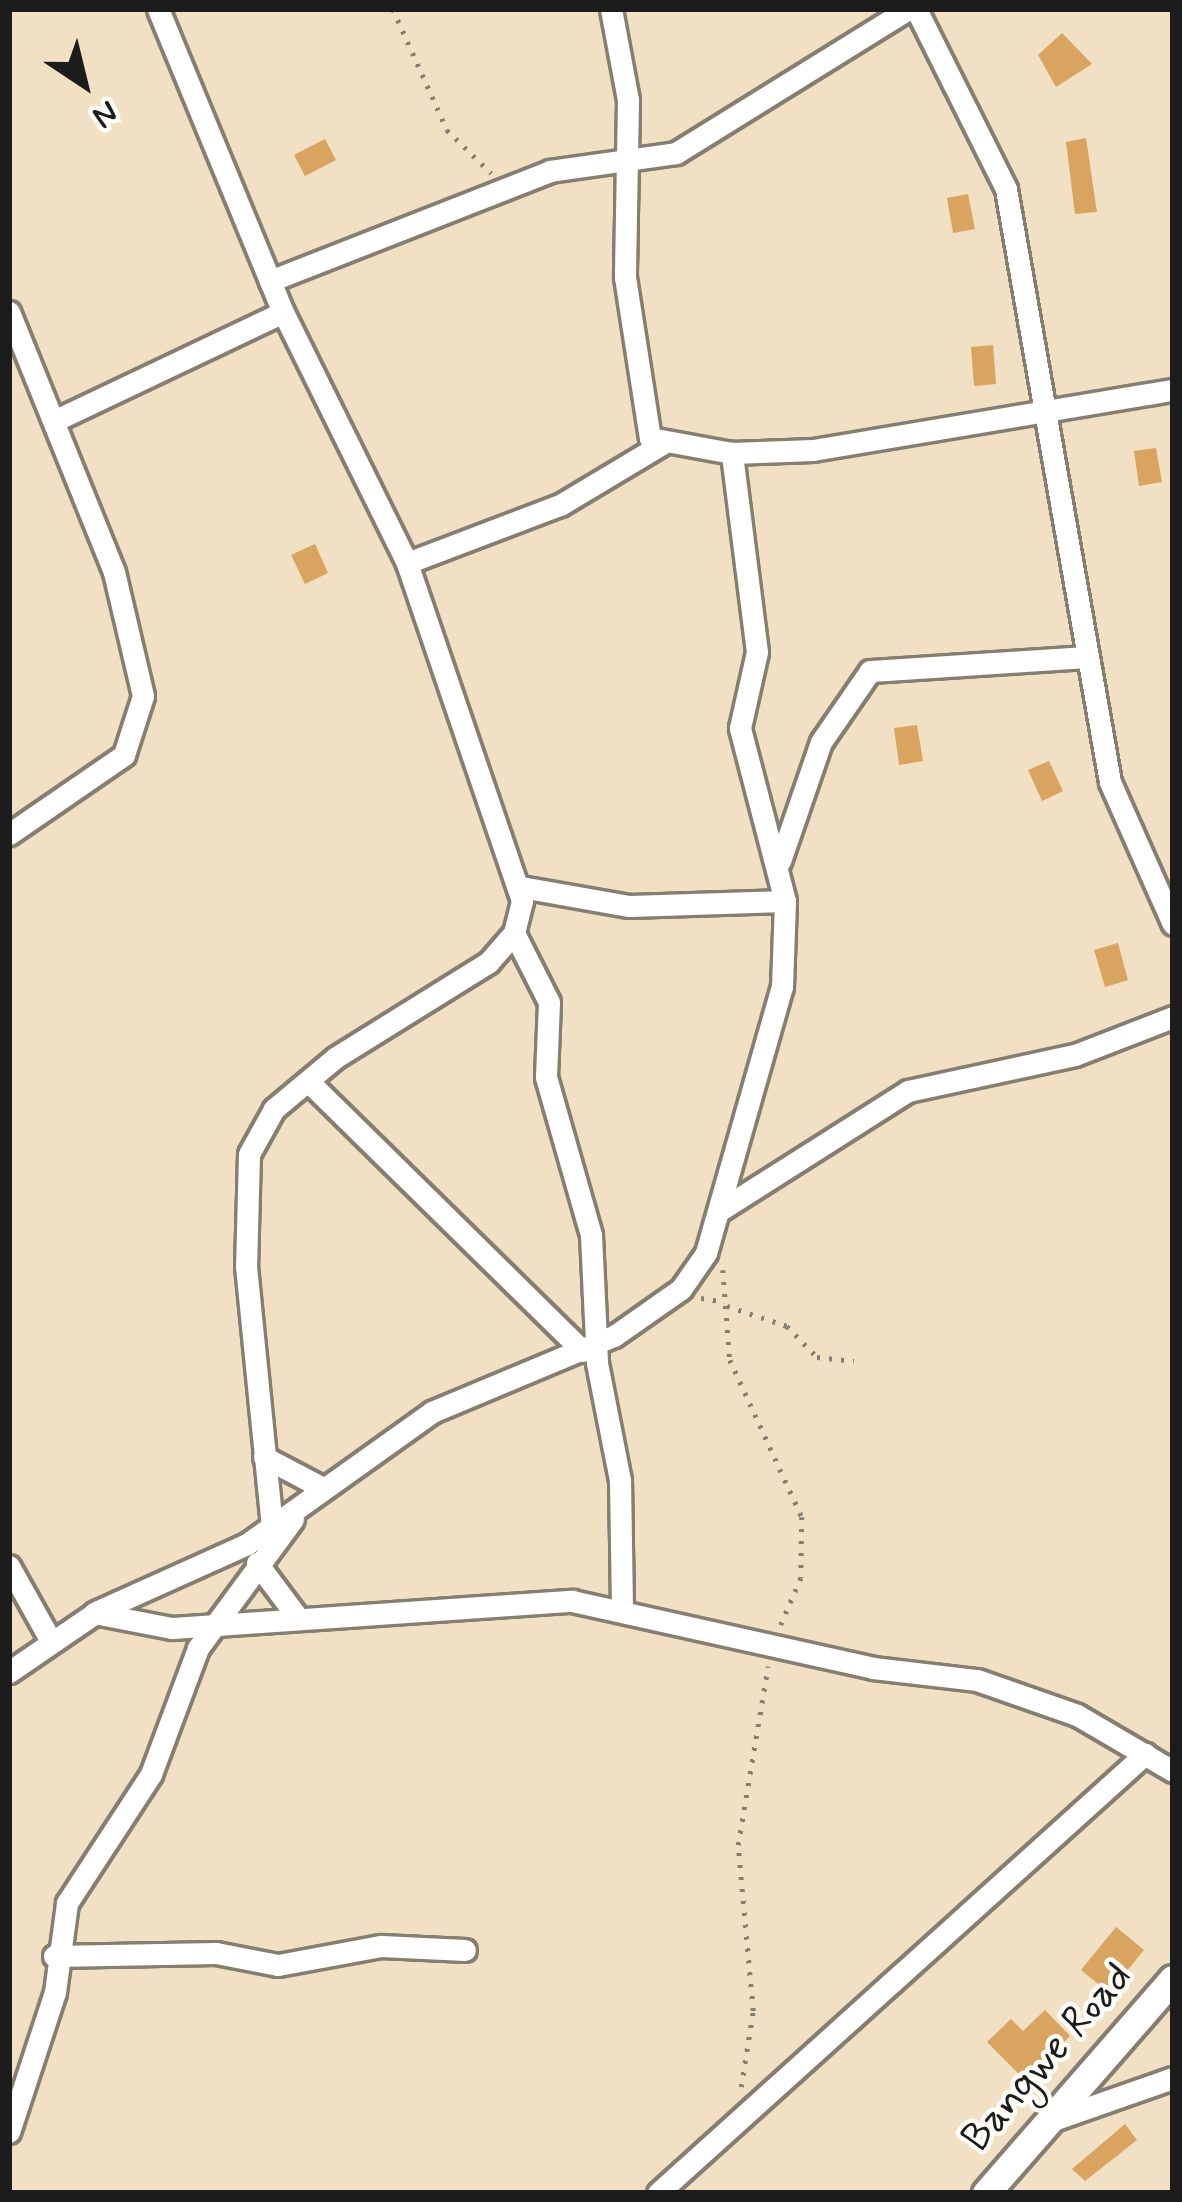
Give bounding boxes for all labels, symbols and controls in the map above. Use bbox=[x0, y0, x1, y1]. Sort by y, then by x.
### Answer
north arrow bbox=[24, 24, 144, 144]
text: N bbox=[83, 89, 126, 138]
street label: Bangwe Road bbox=[952, 1953, 1144, 2163]

